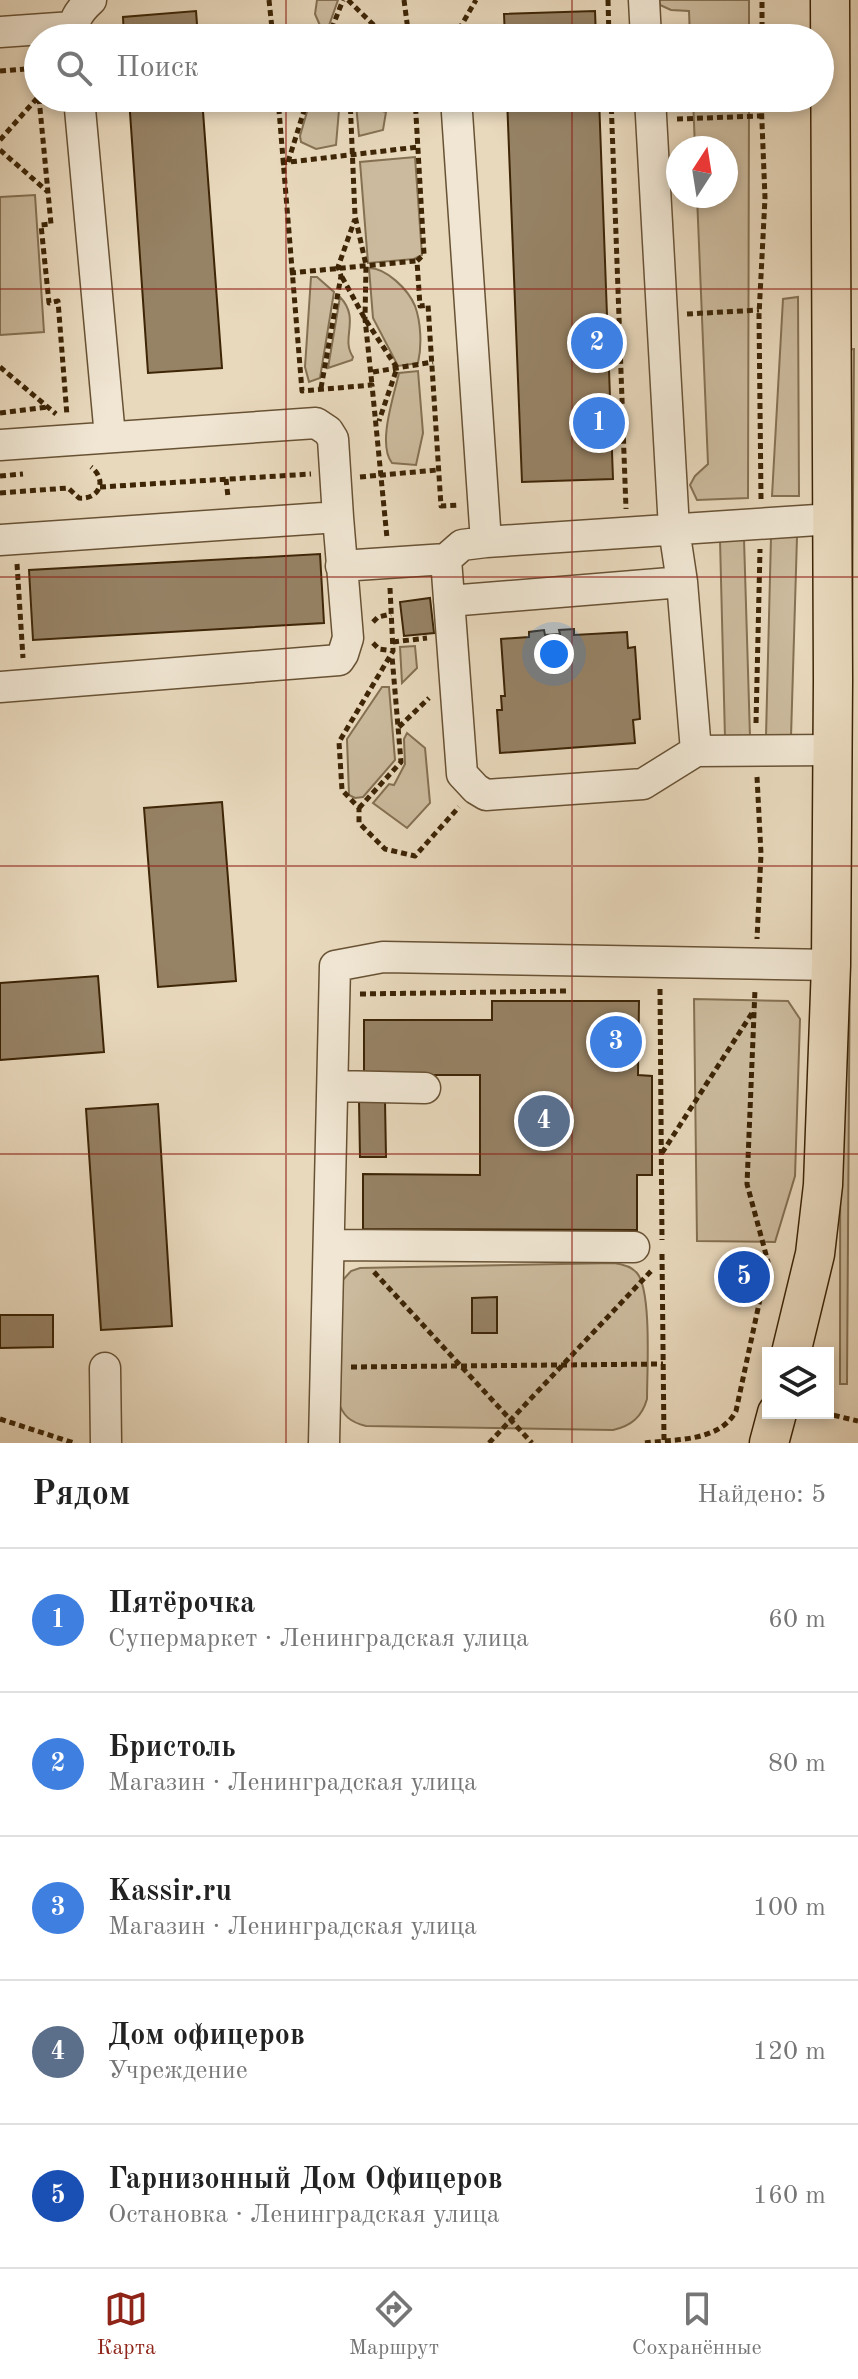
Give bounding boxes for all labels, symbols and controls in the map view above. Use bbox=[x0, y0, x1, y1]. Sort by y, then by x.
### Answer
search box bbox=[24, 24, 834, 112]
icon: search bbox=[52, 46, 96, 90]
text: Поиск bbox=[116, 53, 199, 83]
north arrow bbox=[666, 136, 738, 208]
pin: 2 bbox=[571, 313, 623, 373]
pin: 1 bbox=[573, 393, 625, 453]
your location bbox=[534, 634, 574, 674]
pin: 3 bbox=[590, 1012, 642, 1072]
pin: 4 bbox=[518, 1091, 570, 1151]
pin: 5 bbox=[718, 1247, 770, 1307]
map controls bbox=[762, 1347, 834, 1419]
button: layers bbox=[762, 1347, 834, 1419]
text: Рядом bbox=[32, 1478, 131, 1512]
text: Найдено: 5 bbox=[697, 1482, 826, 1508]
text: Пятёрочка bbox=[108, 1589, 255, 1619]
text: 1 bbox=[50, 1607, 66, 1633]
text: 60 m bbox=[768, 1607, 826, 1633]
text: Супермаркет · Ленинградская улица bbox=[108, 1626, 529, 1652]
text: Бристоль bbox=[108, 1733, 236, 1763]
text: 2 bbox=[50, 1751, 66, 1777]
text: 80 m bbox=[768, 1751, 826, 1777]
text: Магазин · Ленинградская улица bbox=[108, 1770, 477, 1796]
text: Kassir.ru bbox=[108, 1877, 232, 1907]
text: 3 bbox=[50, 1895, 66, 1921]
text: 100 m bbox=[753, 1895, 826, 1921]
text: Магазин · Ленинградская улица bbox=[108, 1914, 477, 1940]
text: Дом офицеров bbox=[108, 2021, 305, 2051]
text: 4 bbox=[50, 2039, 66, 2065]
text: 120 m bbox=[753, 2039, 826, 2065]
text: Учреждение bbox=[108, 2058, 248, 2084]
text: Гарнизонный Дом Офицеров bbox=[108, 2165, 503, 2195]
text: 5 bbox=[50, 2183, 66, 2209]
text: 160 m bbox=[753, 2183, 826, 2209]
text: Остановка · Ленинградская улица bbox=[108, 2202, 500, 2228]
tab: Карта bbox=[96, 2287, 156, 2362]
tab: Маршрут bbox=[349, 2287, 439, 2362]
tab: Сохранённые bbox=[632, 2287, 762, 2362]

